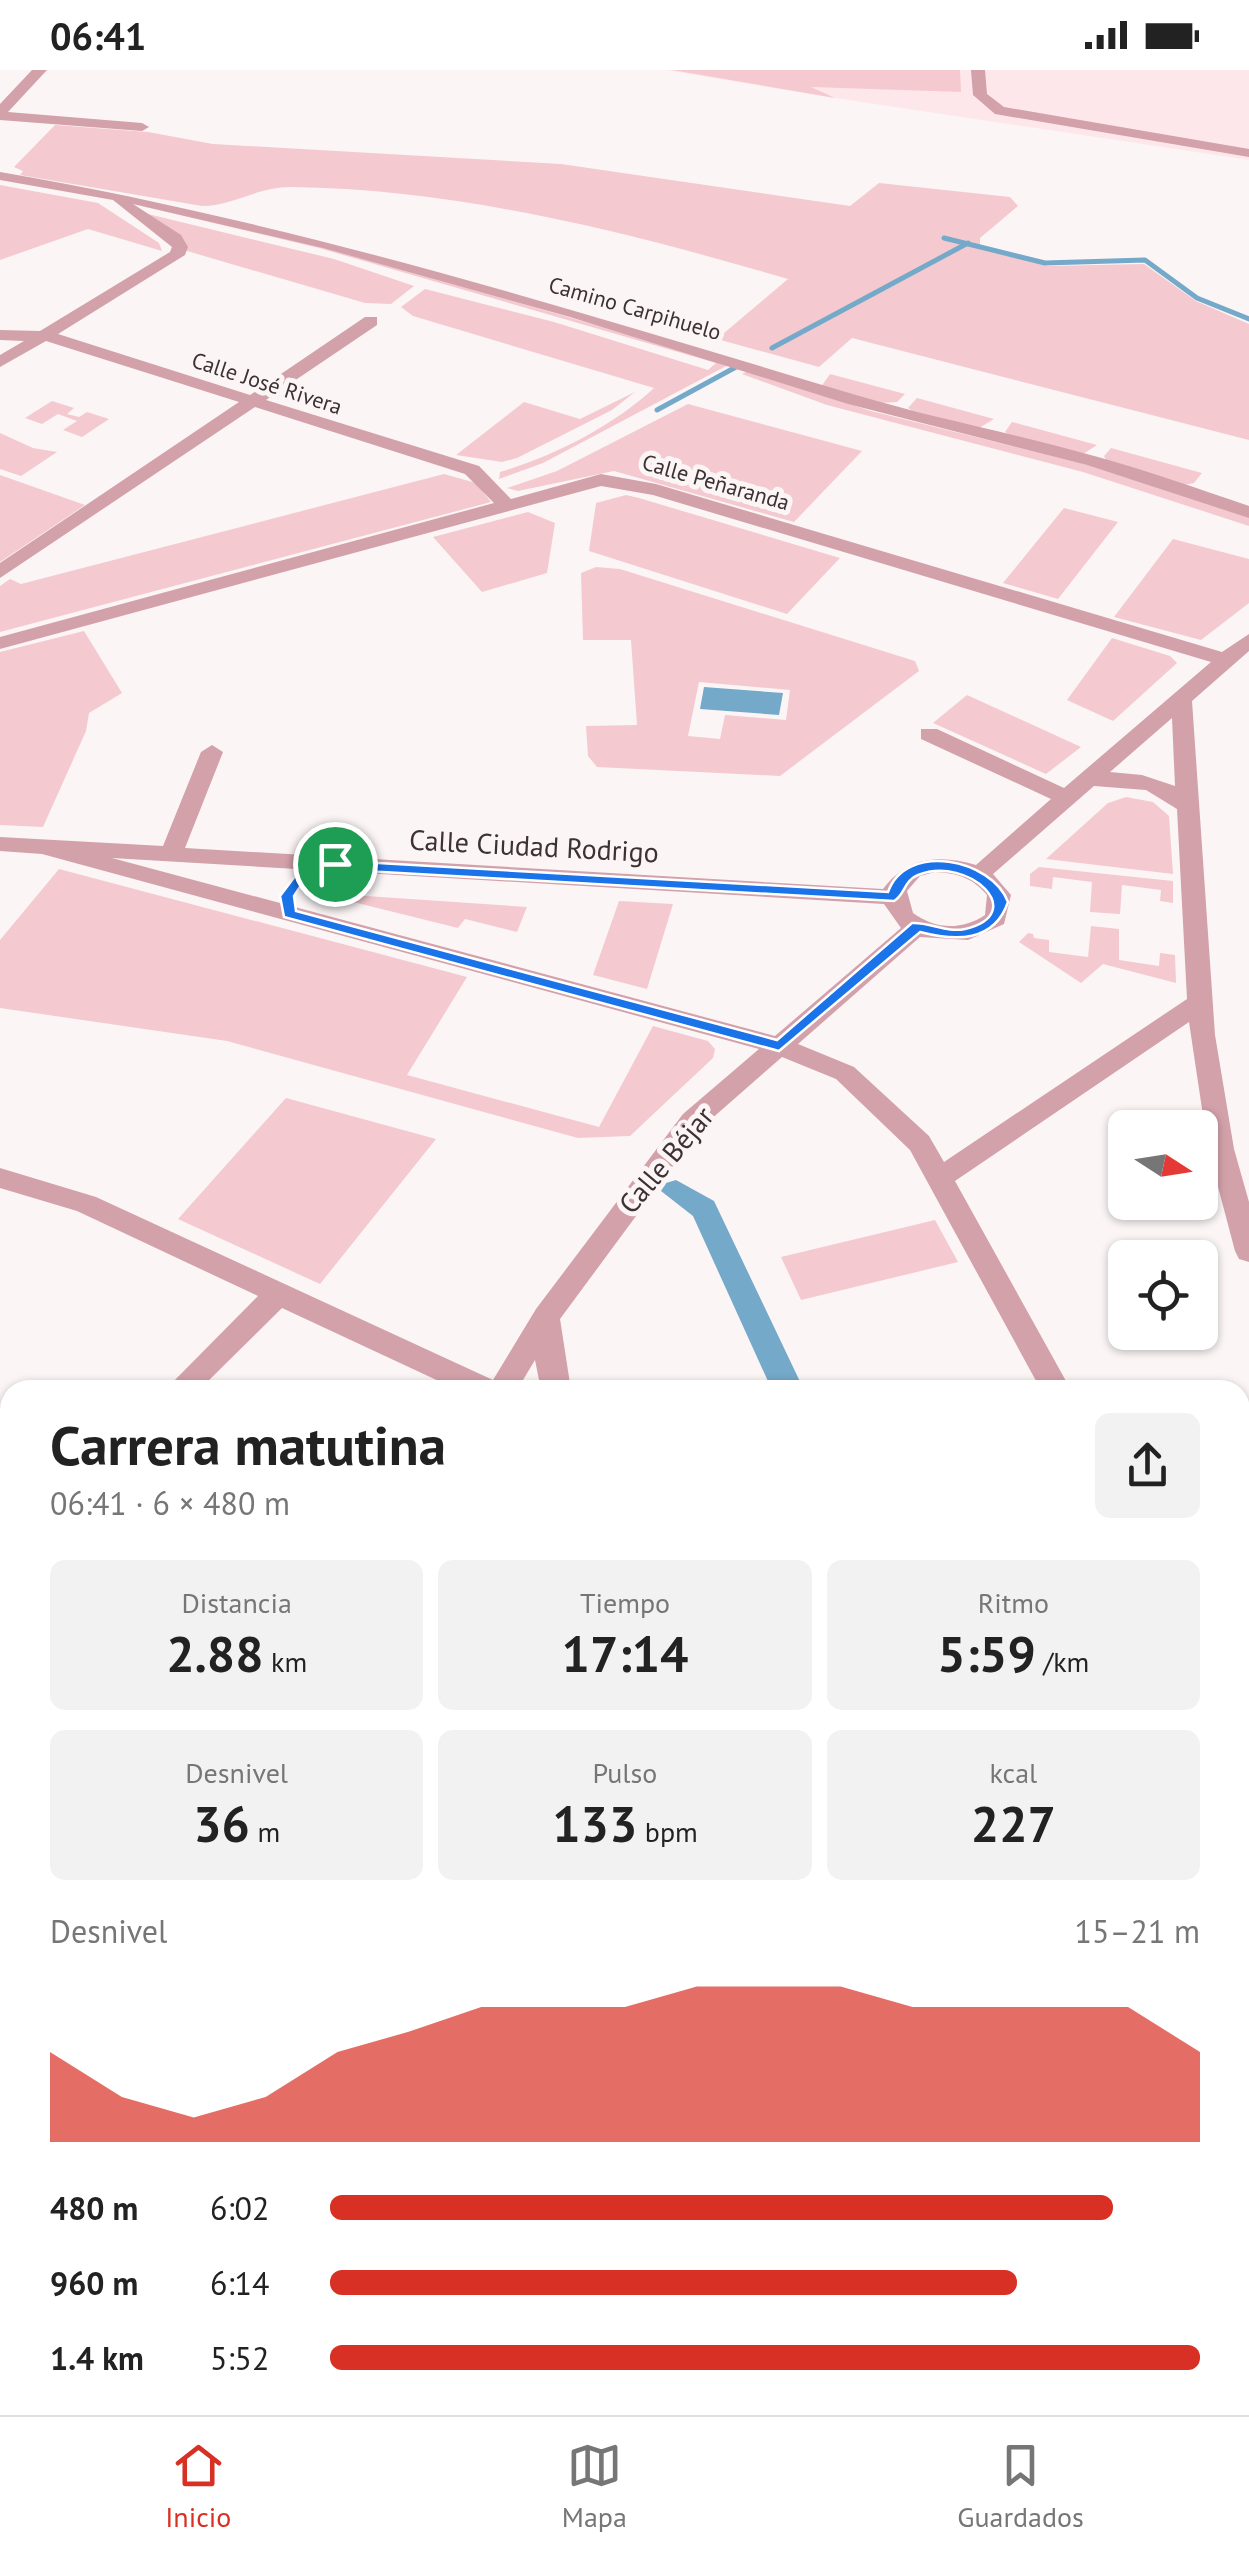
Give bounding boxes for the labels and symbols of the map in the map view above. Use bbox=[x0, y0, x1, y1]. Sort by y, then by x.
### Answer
street label: Camino Carpihuelo bbox=[545, 270, 725, 346]
street label: Calle José Rivera bbox=[188, 346, 346, 420]
street label: Calle Peñaranda bbox=[639, 448, 793, 516]
street label: Calle Ciudad Rodrigo bbox=[408, 820, 660, 871]
pin bbox=[293, 822, 378, 907]
street label: Calle Béjar bbox=[610, 1098, 722, 1221]
north arrow bbox=[1108, 1110, 1218, 1220]

